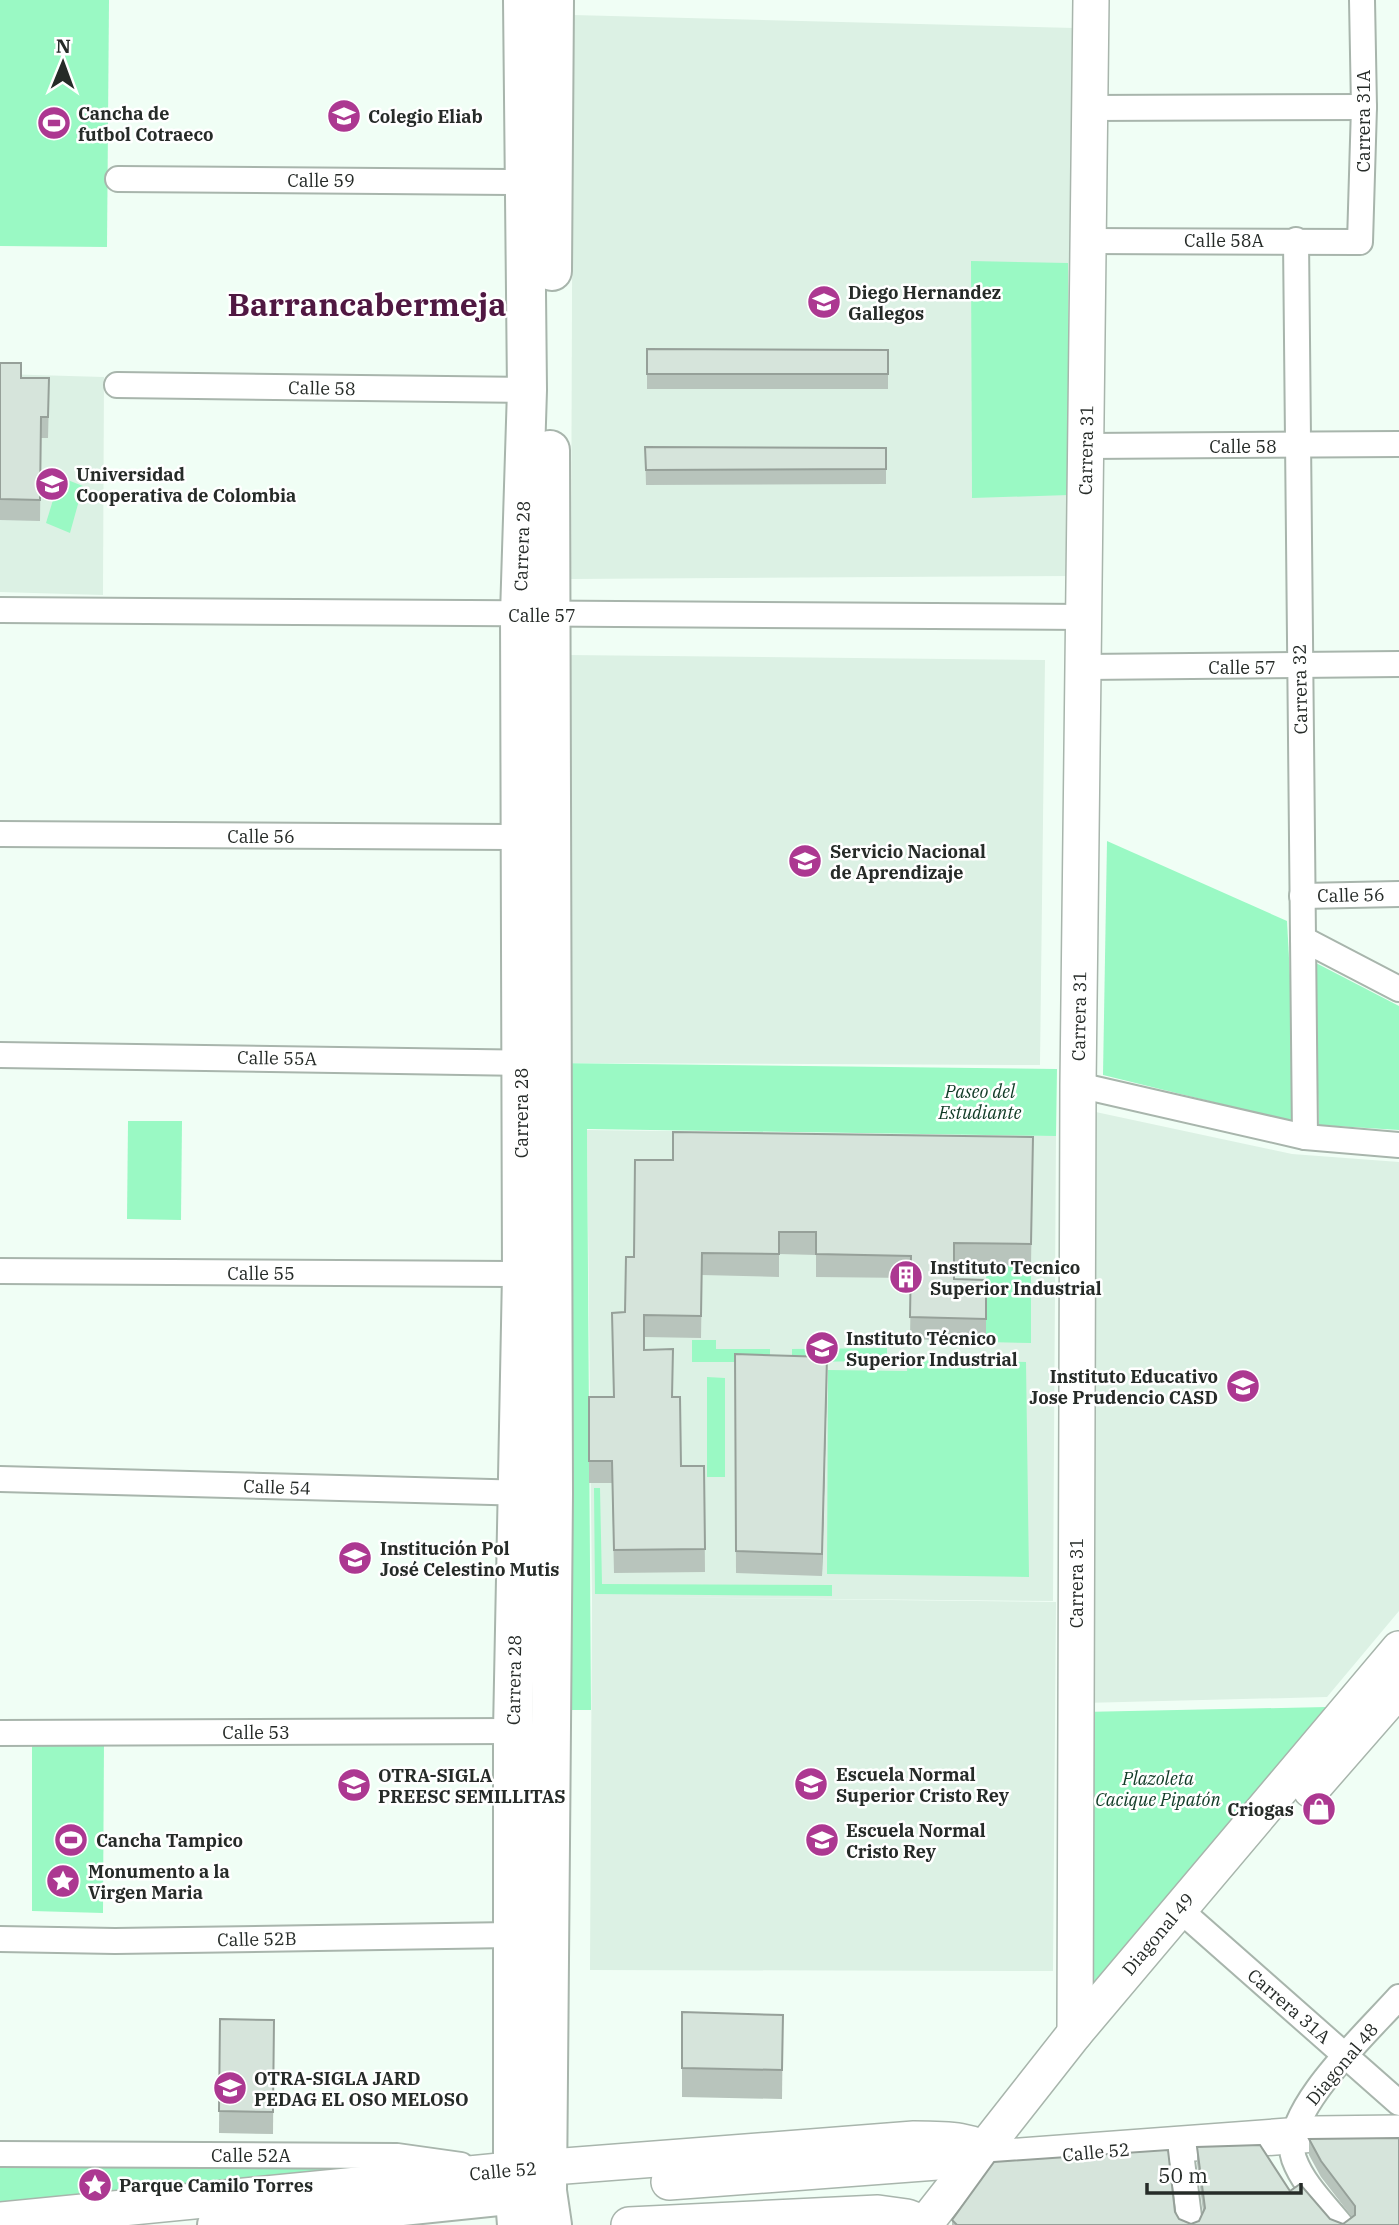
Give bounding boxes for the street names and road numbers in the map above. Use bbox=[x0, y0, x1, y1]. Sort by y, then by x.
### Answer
street label: Carrera 31A bbox=[1352, 69, 1375, 172]
street label: Calle 59 bbox=[287, 169, 355, 192]
street label: Calle 58A bbox=[1184, 229, 1265, 252]
street label: Calle 58 bbox=[288, 376, 356, 400]
street label: Carrera 31 bbox=[1074, 405, 1098, 495]
street label: Calle 58 bbox=[1209, 435, 1277, 458]
street label: Carrera 28 bbox=[509, 500, 535, 592]
street label: Calle 57 bbox=[508, 604, 576, 627]
street label: Carrera 32 bbox=[1288, 644, 1312, 734]
street label: Calle 57 bbox=[1208, 656, 1276, 679]
street label: Calle 56 bbox=[227, 825, 295, 848]
street label: Calle 56 bbox=[1317, 883, 1385, 907]
street label: Carrera 31 bbox=[1067, 971, 1091, 1061]
street label: Calle 55A bbox=[237, 1046, 318, 1070]
street label: Carrera 28 bbox=[510, 1068, 533, 1158]
street label: Calle 55 bbox=[227, 1262, 295, 1285]
street label: Calle 54 bbox=[243, 1474, 311, 1500]
street label: Carrera 31 bbox=[1065, 1538, 1088, 1628]
street label: Carrera 28 bbox=[502, 1635, 526, 1725]
street label: Calle 53 bbox=[222, 1721, 290, 1744]
street label: Diagonal 49 bbox=[1117, 1888, 1199, 1980]
street label: Calle 52B bbox=[217, 1927, 297, 1951]
street label: Carrera 31A bbox=[1243, 1964, 1336, 2049]
street label: Diagonal 48 bbox=[1301, 2018, 1383, 2110]
street label: Calle 52 bbox=[1061, 2138, 1131, 2166]
street label: Calle 52A bbox=[211, 2144, 292, 2167]
street label: Calle 52 bbox=[468, 2157, 538, 2185]

